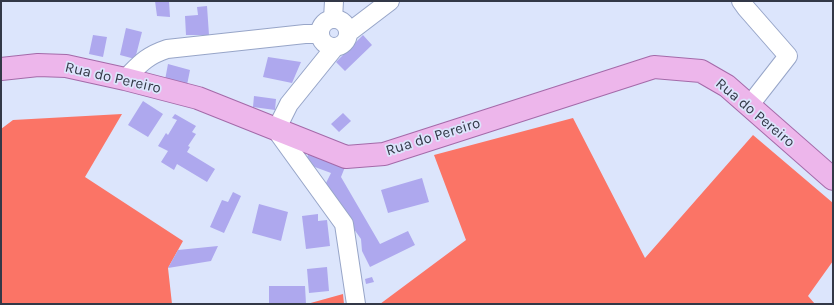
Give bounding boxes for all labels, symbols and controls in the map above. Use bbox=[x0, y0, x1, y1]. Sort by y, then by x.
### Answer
street label: Rua do Pereiro bbox=[63, 58, 163, 98]
street label: Rua do Pereiro bbox=[712, 75, 798, 151]
street label: Rua do Pereiro bbox=[384, 114, 482, 160]

